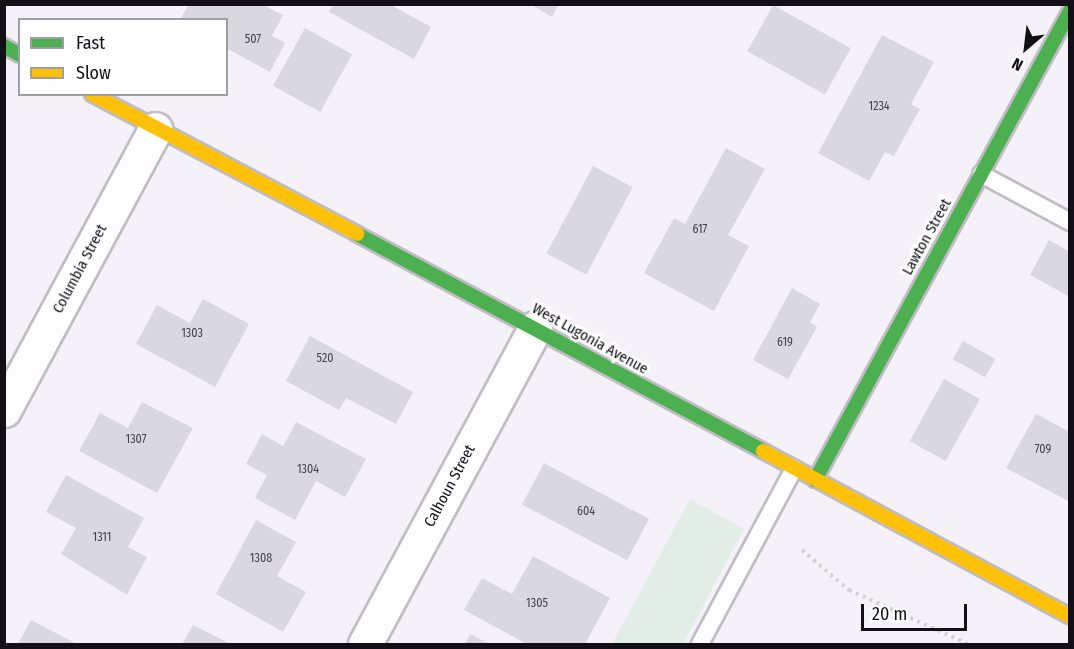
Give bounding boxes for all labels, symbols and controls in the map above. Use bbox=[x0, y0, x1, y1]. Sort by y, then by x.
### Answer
legend bbox=[18, 18, 228, 96]
north arrow bbox=[996, 18, 1056, 78]
text: Fast bbox=[76, 32, 105, 54]
house number: 507 bbox=[245, 33, 261, 47]
text: N bbox=[1009, 54, 1026, 75]
text: Slow bbox=[76, 62, 111, 84]
house number: 1234 bbox=[868, 100, 890, 114]
street label: Lawton Street bbox=[899, 196, 955, 278]
street label: Columbia Street bbox=[49, 221, 111, 317]
house number: 617 bbox=[693, 223, 707, 237]
street label: West Lugonia Avenue bbox=[529, 300, 651, 378]
house number: 1303 bbox=[181, 327, 203, 341]
house number: 619 bbox=[777, 336, 793, 350]
house number: 520 bbox=[317, 352, 333, 366]
house number: 1307 bbox=[126, 433, 146, 447]
street label: Calhoun Street bbox=[421, 442, 479, 530]
house number: 709 bbox=[1035, 443, 1051, 457]
house number: 1304 bbox=[297, 463, 319, 477]
house number: 604 bbox=[577, 505, 595, 519]
house number: 1311 bbox=[93, 531, 111, 545]
house number: 1308 bbox=[250, 552, 272, 566]
scale bar bbox=[864, 592, 970, 630]
house number: 1305 bbox=[526, 597, 548, 611]
text: 20 m bbox=[872, 603, 907, 625]

